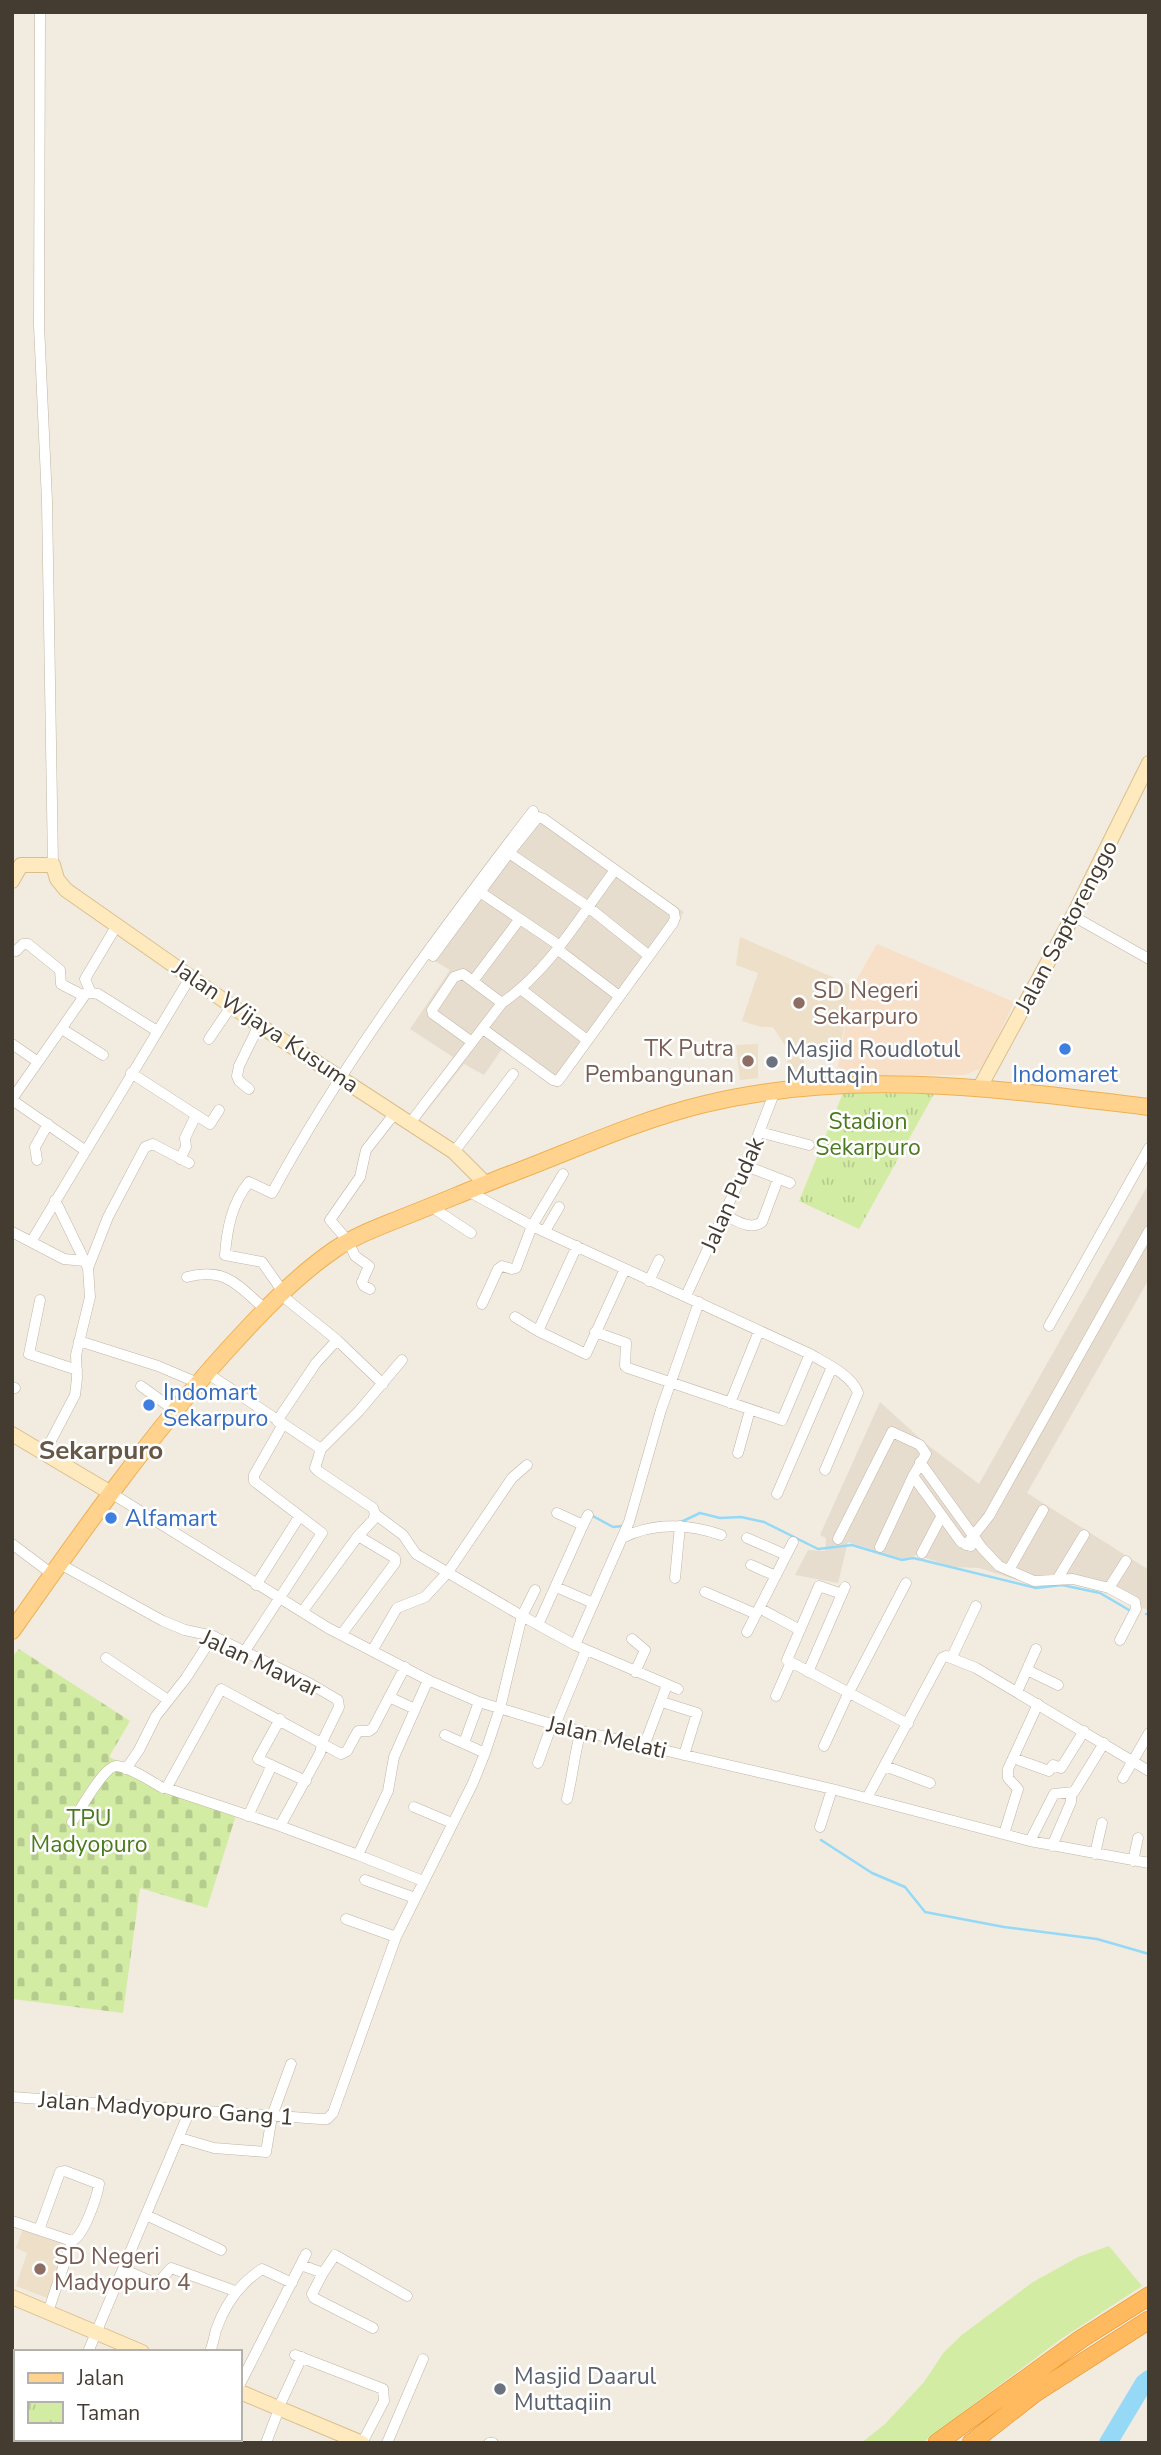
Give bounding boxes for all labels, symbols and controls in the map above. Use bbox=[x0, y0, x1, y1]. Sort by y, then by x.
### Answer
street label: Jalan Saptorenggo bbox=[1007, 835, 1125, 1019]
street label: Jalan Wijaya Kusuma bbox=[166, 952, 365, 1100]
place label: SD Negeri Sekarpuro bbox=[813, 975, 919, 1032]
marker: SD Negeri Sekarpuro bbox=[791, 995, 807, 1011]
place label: TK Putra Pembangunan bbox=[585, 1033, 734, 1090]
place label: Masjid Roudlotul Muttaqin bbox=[786, 1034, 961, 1091]
marker: Indomaret bbox=[1057, 1041, 1073, 1057]
marker: TK Putra Pembangunan bbox=[740, 1053, 756, 1069]
marker: Masjid Roudlotul Muttaqin bbox=[764, 1054, 780, 1070]
place label: Indomaret bbox=[1012, 1059, 1119, 1090]
park label: Stadion Sekarpuro bbox=[815, 1106, 921, 1163]
street label: Jalan Pudak bbox=[693, 1132, 772, 1257]
place label: Indomart Sekarpuro bbox=[163, 1377, 268, 1434]
marker: Indomart Sekarpuro bbox=[141, 1397, 157, 1413]
district label: Sekarpuro bbox=[39, 1433, 163, 1468]
place label: Alfamart bbox=[125, 1503, 218, 1534]
marker: Alfamart bbox=[103, 1510, 119, 1526]
street label: Jalan Mawar bbox=[195, 1622, 326, 1705]
street label: Jalan Melati bbox=[543, 1708, 670, 1766]
park label: TPU Madyopuro bbox=[31, 1803, 147, 1860]
street label: Jalan Madyopuro Gang 1 bbox=[36, 2084, 295, 2133]
place label: SD Negeri Madyopuro 4 bbox=[54, 2241, 191, 2298]
marker: SD Negeri Madyopuro 4 bbox=[32, 2261, 48, 2277]
legend bbox=[14, 2350, 242, 2441]
place label: Masjid Daarul Muttaqiin bbox=[514, 2361, 657, 2418]
text: Jalan bbox=[76, 2364, 124, 2392]
marker: Masjid Daarul Muttaqiin bbox=[492, 2381, 508, 2397]
text: Taman bbox=[77, 2399, 140, 2427]

